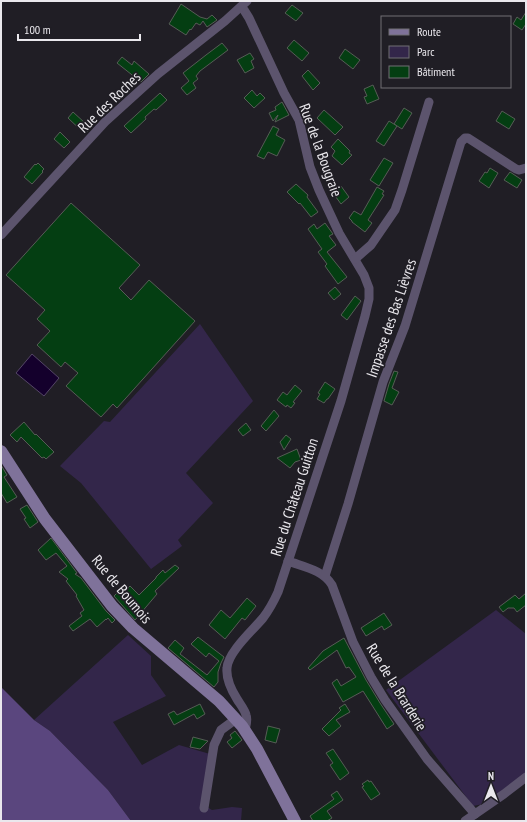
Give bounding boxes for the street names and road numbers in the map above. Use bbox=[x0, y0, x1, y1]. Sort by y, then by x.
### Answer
street label: Rue des Roches bbox=[74, 67, 144, 137]
street label: Rue de la Bougraie bbox=[295, 101, 347, 199]
street label: Impasse des Bas Lièvres bbox=[362, 256, 420, 380]
street label: Rue du Château Guitton bbox=[266, 436, 322, 558]
street label: Rue de Boumois bbox=[88, 551, 156, 627]
street label: Rue de la Brarderie bbox=[363, 640, 431, 734]

